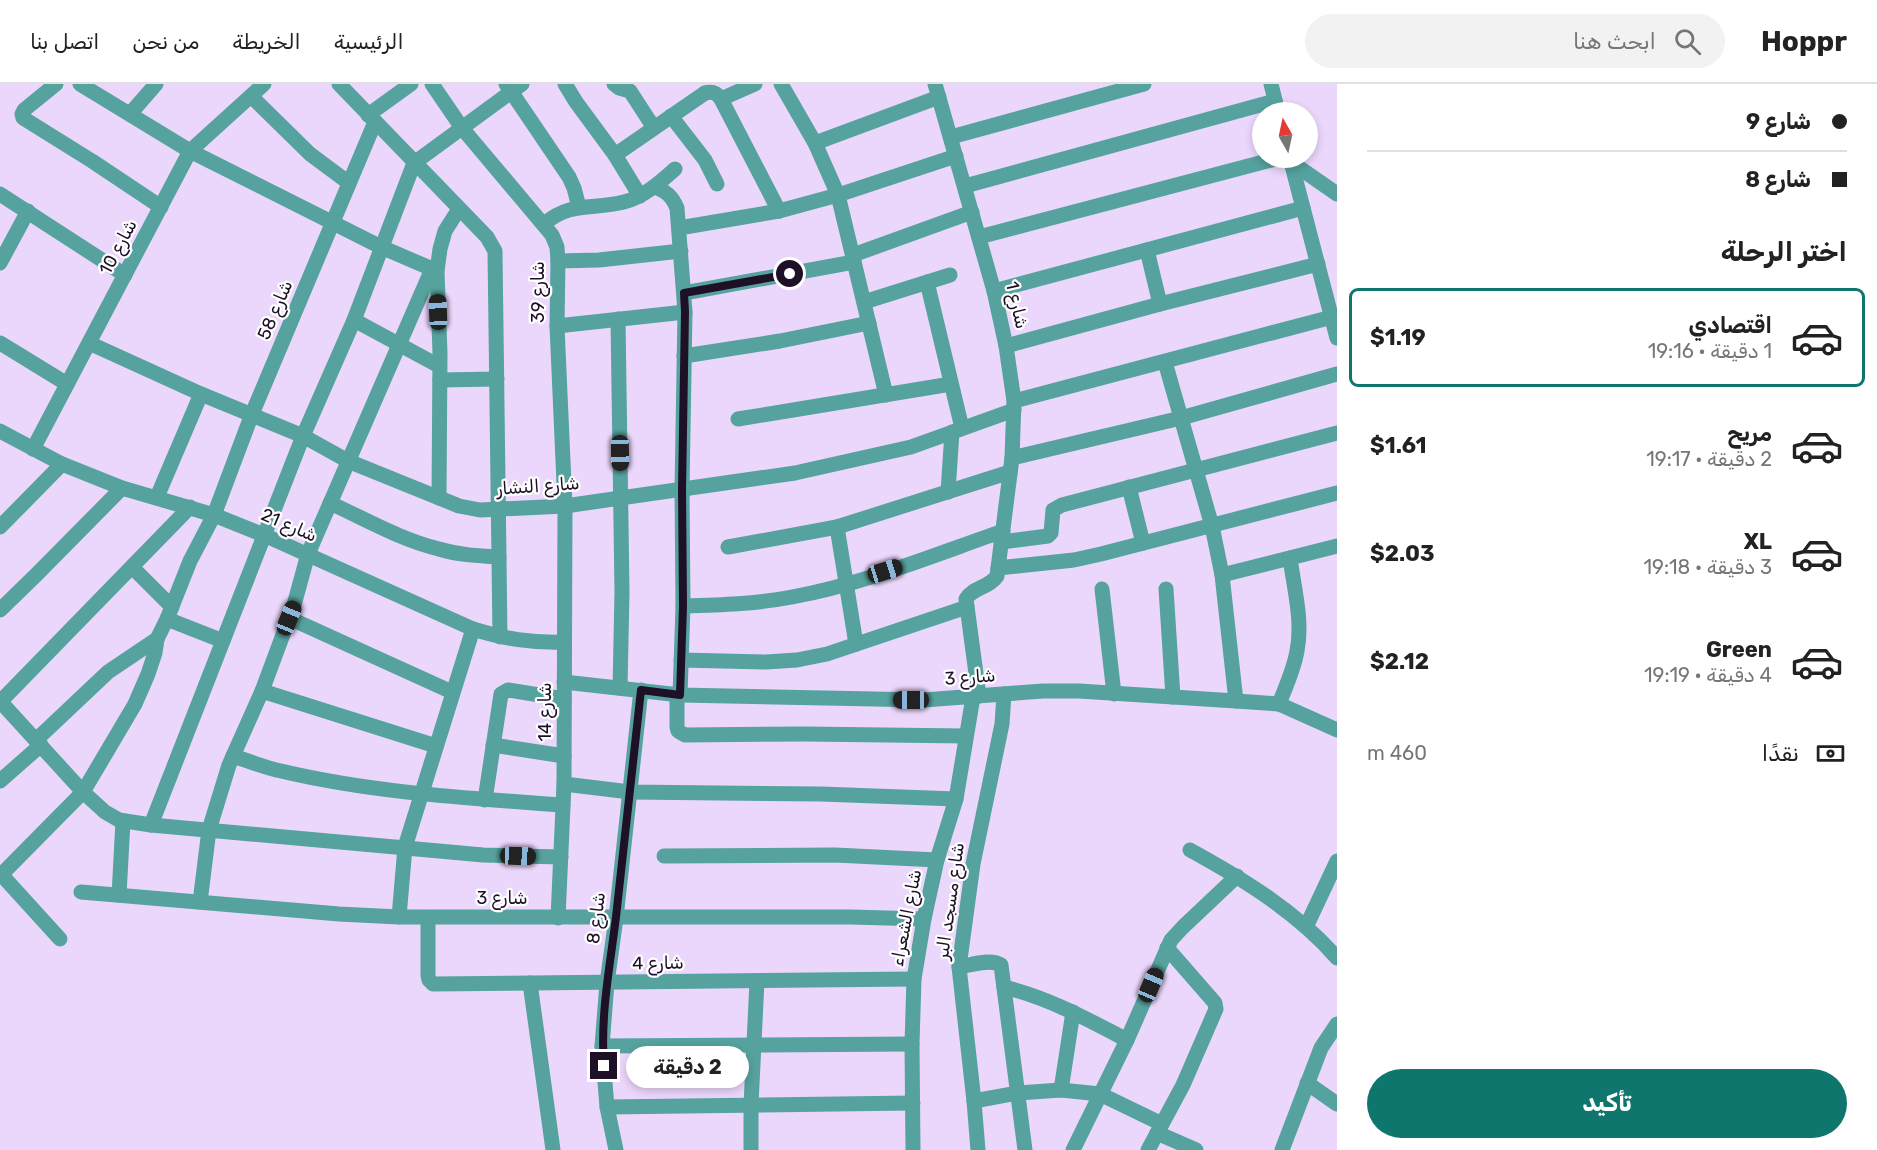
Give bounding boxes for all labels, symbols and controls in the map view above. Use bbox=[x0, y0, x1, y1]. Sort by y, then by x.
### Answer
search box bbox=[1305, 14, 1725, 68]
icon: search bbox=[1671, 25, 1704, 58]
text: Hoppr bbox=[1761, 25, 1847, 58]
text: ابحث هنا bbox=[1573, 28, 1656, 55]
text: اتصل بنا bbox=[30, 29, 99, 54]
text: من نحن bbox=[132, 29, 199, 54]
text: الخريطة bbox=[232, 29, 301, 54]
text: الرئيسية bbox=[334, 29, 404, 54]
north arrow bbox=[1252, 102, 1318, 168]
map controls bbox=[1252, 102, 1318, 168]
text: شارع 9 bbox=[1746, 108, 1811, 135]
text: شارع 8 bbox=[1745, 166, 1811, 193]
street label: شارع 10 bbox=[94, 216, 143, 279]
text: اختر الرحلة bbox=[1721, 236, 1847, 268]
route start bbox=[776, 260, 803, 287]
street label: شارع 39 bbox=[527, 261, 550, 323]
street label: شارع 58 bbox=[253, 277, 298, 343]
street label: شارع 1 bbox=[1000, 279, 1033, 331]
car bbox=[428, 294, 448, 330]
icon: car bbox=[1790, 311, 1844, 365]
text: اقتصادي bbox=[1689, 312, 1772, 339]
text: $1.19 bbox=[1370, 324, 1426, 351]
text: 1 دقيقة · 19:16 bbox=[1648, 339, 1772, 363]
icon: car bbox=[1790, 419, 1844, 473]
text: مريح bbox=[1727, 420, 1772, 447]
text: $1.61 bbox=[1370, 432, 1427, 459]
car bbox=[611, 435, 629, 471]
text: 2 دقيقة · 19:17 bbox=[1646, 447, 1772, 471]
street label: شارع النشار bbox=[495, 472, 580, 501]
street label: شارع 21 bbox=[257, 503, 320, 547]
icon: car bbox=[1790, 527, 1844, 581]
text: XL bbox=[1744, 528, 1772, 555]
text: $2.03 bbox=[1370, 540, 1435, 567]
text: 3 دقيقة · 19:18 bbox=[1644, 555, 1772, 579]
car bbox=[865, 557, 905, 585]
car bbox=[274, 598, 304, 638]
icon: car bbox=[1790, 635, 1844, 689]
text: Green bbox=[1706, 636, 1772, 663]
text: $2.12 bbox=[1370, 648, 1429, 675]
text: 4 دقيقة · 19:19 bbox=[1644, 663, 1772, 687]
street label: شارع 3 bbox=[944, 664, 996, 691]
street label: شارع 14 bbox=[534, 682, 557, 742]
car bbox=[893, 691, 929, 709]
icon: cash bbox=[1814, 737, 1847, 770]
text: نقدًا bbox=[1762, 740, 1799, 767]
text: 460 m bbox=[1367, 741, 1427, 765]
street label: شارع مسجد البر bbox=[931, 841, 970, 962]
car bbox=[500, 846, 536, 866]
street label: شارع الشعراء bbox=[886, 867, 927, 969]
street label: شارع 3 bbox=[476, 887, 528, 910]
street label: شارع 8 bbox=[582, 891, 611, 945]
street label: شارع 4 bbox=[632, 952, 684, 975]
car bbox=[1136, 965, 1166, 1005]
callout: 2 دقيقة bbox=[625, 1045, 748, 1087]
route end bbox=[590, 1052, 617, 1079]
text: 2 دقيقة bbox=[653, 1055, 722, 1079]
button: تأكيد bbox=[1367, 1069, 1847, 1138]

